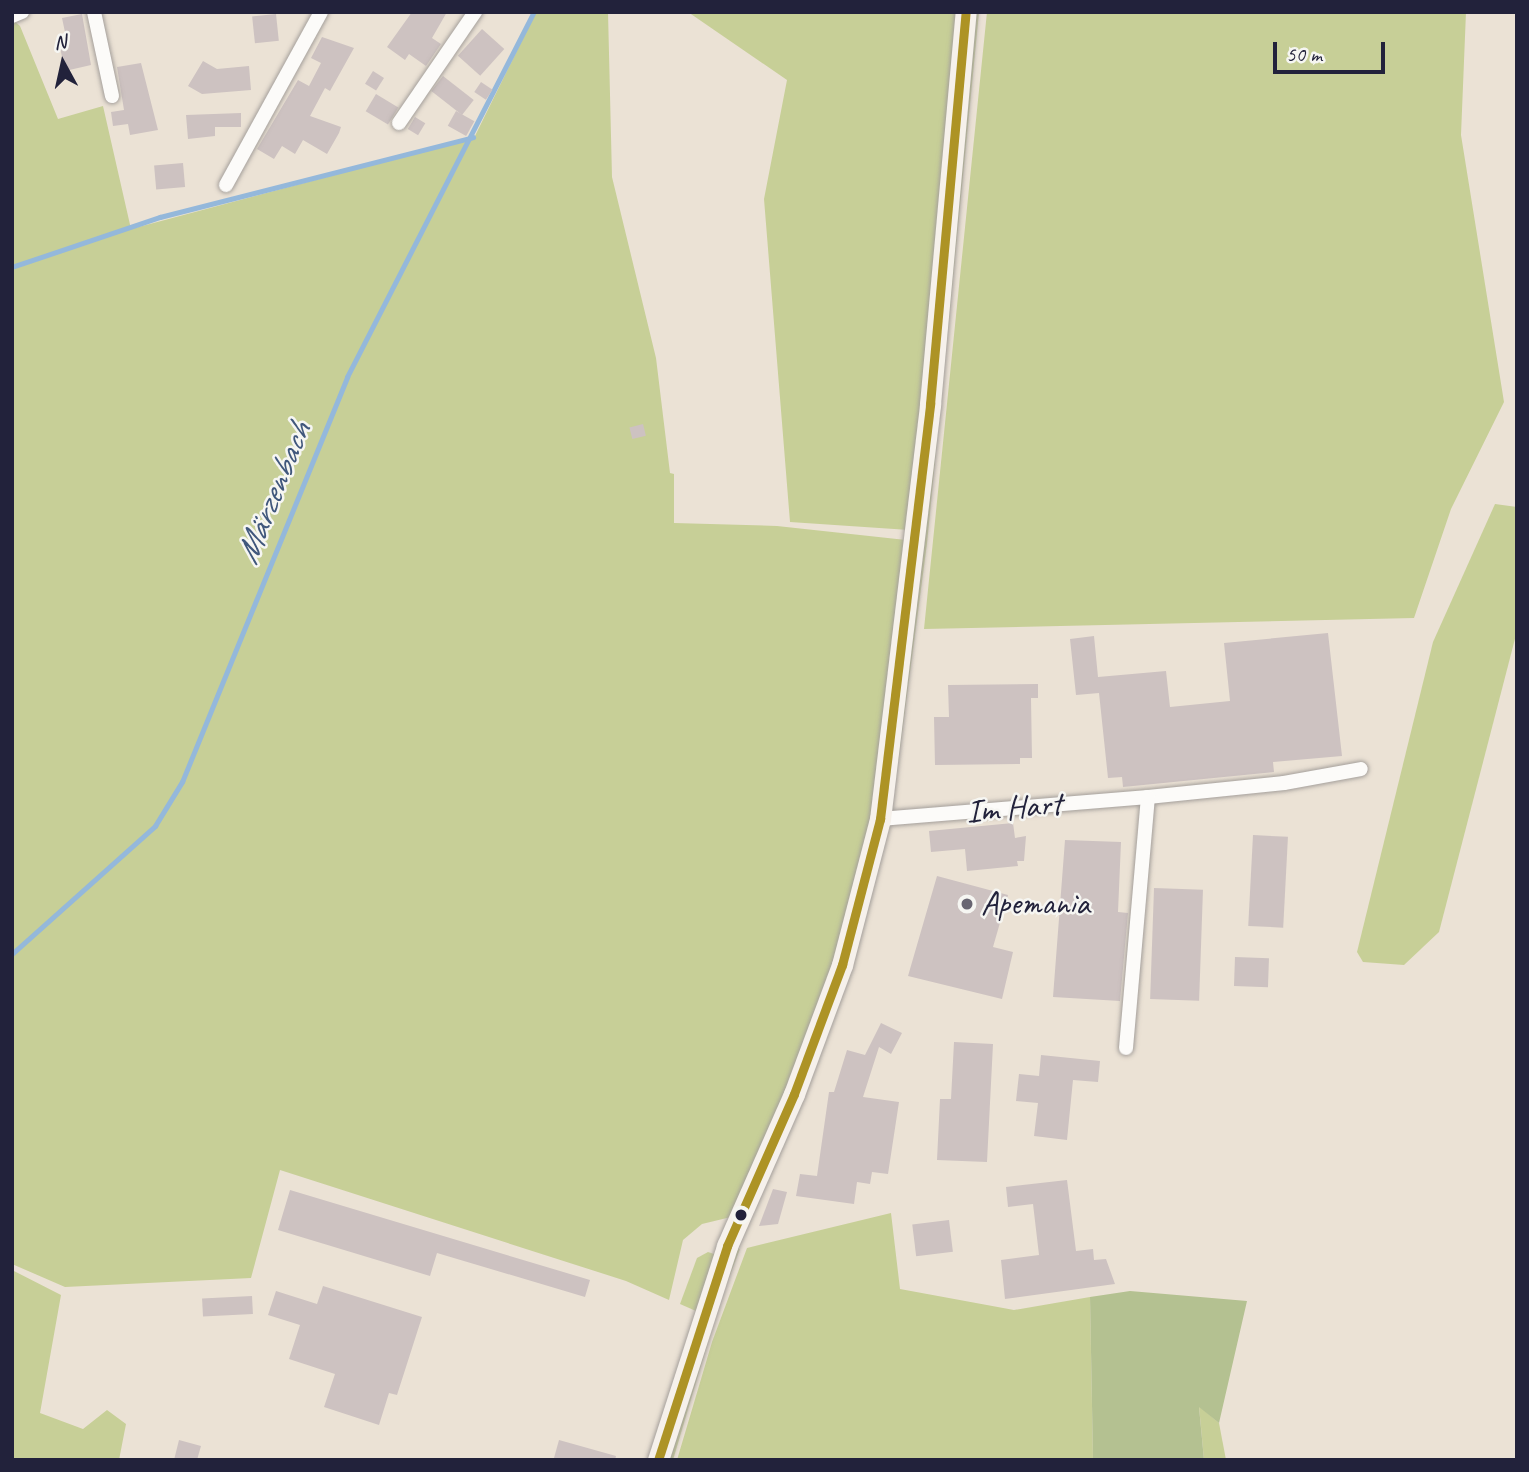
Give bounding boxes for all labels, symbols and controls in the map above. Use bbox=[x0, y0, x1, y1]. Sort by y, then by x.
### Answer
north arrow bbox=[28, 28, 98, 98]
scale bar bbox=[1277, 28, 1389, 72]
text: N bbox=[53, 30, 68, 55]
text: 50 m bbox=[1286, 41, 1322, 67]
water label: Märzenbach bbox=[226, 416, 320, 570]
street label: Im Hart bbox=[965, 784, 1063, 832]
place label: Apemania bbox=[981, 884, 1090, 924]
marker: Apemania bbox=[959, 896, 975, 912]
unlabelled marker bbox=[734, 1208, 748, 1222]

